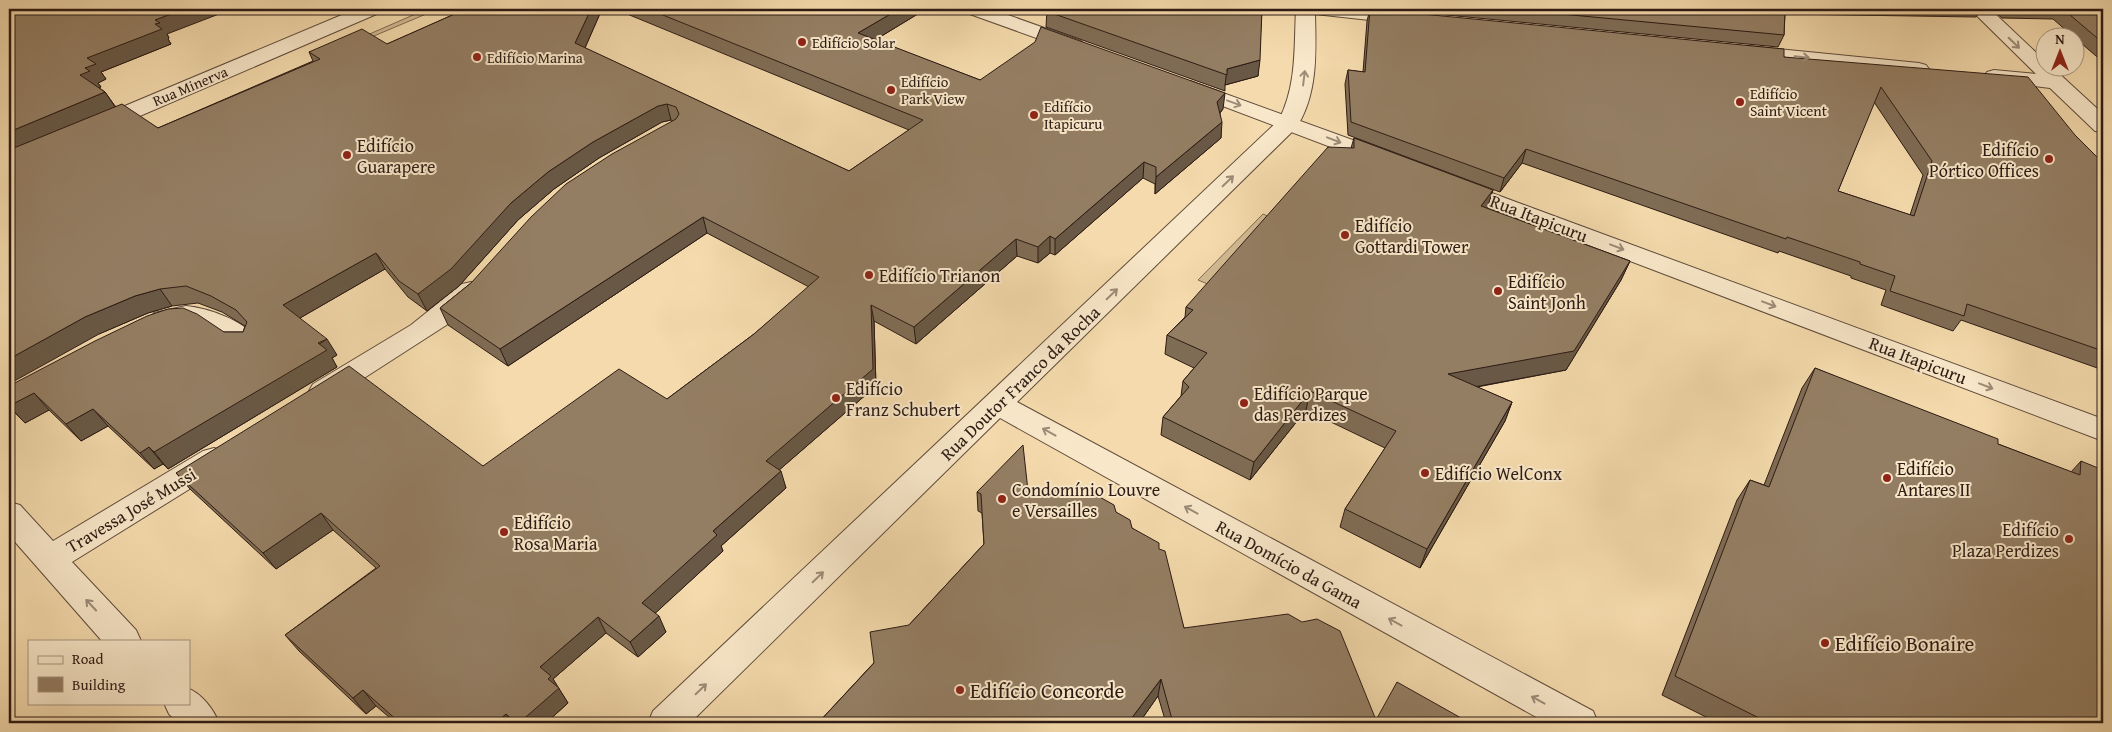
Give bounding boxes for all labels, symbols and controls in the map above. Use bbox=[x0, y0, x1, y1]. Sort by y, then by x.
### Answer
north arrow bbox=[2034, 28, 2084, 78]
text: N bbox=[2055, 29, 2065, 49]
place label: Edifício Solar bbox=[812, 32, 895, 53]
marker: Edifício Solar bbox=[796, 36, 808, 48]
one-way arrow bbox=[2008, 36, 2020, 49]
place label: Edifício Marina bbox=[487, 47, 583, 68]
marker: Edifício Marina bbox=[471, 51, 483, 63]
one-way arrow bbox=[1794, 52, 1810, 62]
street label: Rua Minerva bbox=[149, 61, 231, 111]
one-way arrow bbox=[1299, 70, 1309, 86]
place label: Edifício Park View bbox=[901, 71, 965, 109]
place label: Edifício Saint Vicent bbox=[1750, 83, 1828, 121]
marker: Edifício Park View bbox=[885, 84, 897, 96]
place label: Edifício Itapicuru bbox=[1044, 96, 1103, 134]
marker: Edifício Saint Vicent bbox=[1734, 96, 1746, 108]
one-way arrow bbox=[1226, 99, 1241, 108]
marker: Edifício Itapicuru bbox=[1028, 109, 1040, 121]
place label: Edifício Guarapere bbox=[357, 132, 435, 180]
one-way arrow bbox=[1325, 136, 1341, 145]
place label: Edifício Pórtico Offices bbox=[1929, 136, 2039, 184]
marker: Edifício Guarapere bbox=[341, 149, 353, 161]
marker: Edifício Pórtico Offices bbox=[2043, 153, 2055, 165]
one-way arrow bbox=[1222, 175, 1235, 187]
street label: Rua Itapicuru bbox=[1486, 187, 1592, 249]
place label: Edifício Gottardi Tower bbox=[1355, 212, 1469, 260]
marker: Edifício Gottardi Tower bbox=[1339, 229, 1351, 241]
one-way arrow bbox=[1608, 243, 1624, 252]
place label: Edifício Trianon bbox=[879, 262, 1000, 289]
place label: Edifício Saint Jonh bbox=[1508, 268, 1586, 316]
marker: Edifício Trianon bbox=[863, 269, 875, 281]
marker: Edifício Saint Jonh bbox=[1492, 285, 1504, 297]
one-way arrow bbox=[1105, 288, 1118, 300]
street label: Rua Doutor Franco da Rocha bbox=[934, 299, 1106, 467]
one-way arrow bbox=[1760, 300, 1776, 309]
street label: Rua Itapicuru bbox=[1865, 329, 1971, 391]
place label: Edifício Franz Schubert bbox=[846, 375, 961, 423]
place label: Edifício Parque das Perdizes bbox=[1254, 380, 1368, 428]
one-way arrow bbox=[1978, 382, 1993, 391]
marker: Edifício Franz Schubert bbox=[830, 392, 842, 404]
marker: Edifício Parque das Perdizes bbox=[1238, 397, 1250, 409]
one-way arrow bbox=[1042, 426, 1056, 436]
place label: Edifício Antares II bbox=[1897, 455, 1971, 503]
street label: Travessa José Mussi bbox=[61, 460, 201, 560]
place label: Edifício WelConx bbox=[1435, 460, 1563, 487]
marker: Edifício WelConx bbox=[1419, 467, 1431, 479]
marker: Edifício Antares II bbox=[1881, 472, 1893, 484]
place label: Condomínio Louvre e Versailles bbox=[1012, 476, 1160, 524]
marker: Condomínio Louvre e Versailles bbox=[996, 493, 1008, 505]
one-way arrow bbox=[1185, 504, 1199, 514]
place label: Edifício Rosa Maria bbox=[514, 509, 598, 557]
street label: Rua Domício da Gama bbox=[1211, 513, 1367, 616]
place label: Edifício Plaza Perdizes bbox=[1952, 516, 2059, 564]
marker: Edifício Rosa Maria bbox=[498, 526, 510, 538]
marker: Edifício Plaza Perdizes bbox=[2063, 533, 2075, 545]
one-way arrow bbox=[812, 571, 825, 583]
one-way arrow bbox=[85, 599, 97, 611]
one-way arrow bbox=[1388, 616, 1403, 626]
place label: Edifício Bonaire bbox=[1835, 628, 1974, 659]
marker: Edifício Bonaire bbox=[1819, 637, 1831, 649]
legend bbox=[28, 640, 190, 704]
text: Road bbox=[72, 648, 103, 669]
text: Building bbox=[72, 674, 126, 695]
place label: Edifício Concorde bbox=[970, 675, 1125, 706]
one-way arrow bbox=[695, 683, 707, 696]
marker: Edifício Concorde bbox=[954, 684, 966, 696]
one-way arrow bbox=[1530, 695, 1545, 705]

